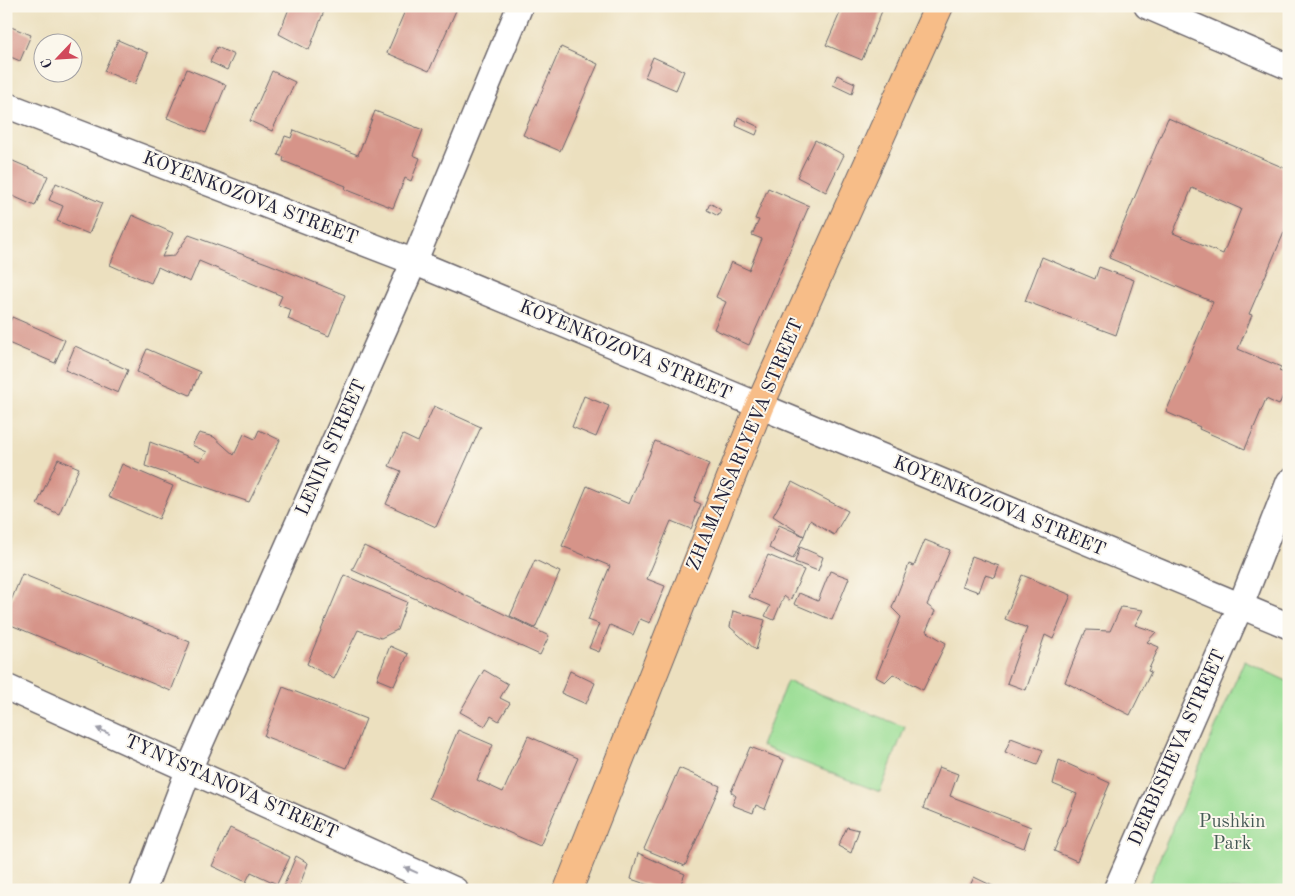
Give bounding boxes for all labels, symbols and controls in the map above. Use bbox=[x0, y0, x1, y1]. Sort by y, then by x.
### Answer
north arrow bbox=[32, 32, 82, 82]
text: С bbox=[39, 56, 55, 70]
street label: KOYENKOZOVA STREET bbox=[140, 149, 360, 249]
street label: KOYENKOZOVA STREET bbox=[516, 298, 734, 404]
street label: ZHAMANSARIYEVA STREET bbox=[684, 316, 808, 574]
street label: LENIN STREET bbox=[293, 377, 371, 519]
street label: KOYENKOZOVA STREET bbox=[890, 454, 1108, 560]
street label: DERBISHEVA STREET bbox=[1126, 647, 1230, 849]
one-way arrow bbox=[96, 727, 110, 735]
street label: TYNYSTANOVA STREET bbox=[122, 732, 340, 844]
park label: Pushkin Park bbox=[1199, 813, 1265, 854]
one-way arrow bbox=[404, 865, 418, 873]

